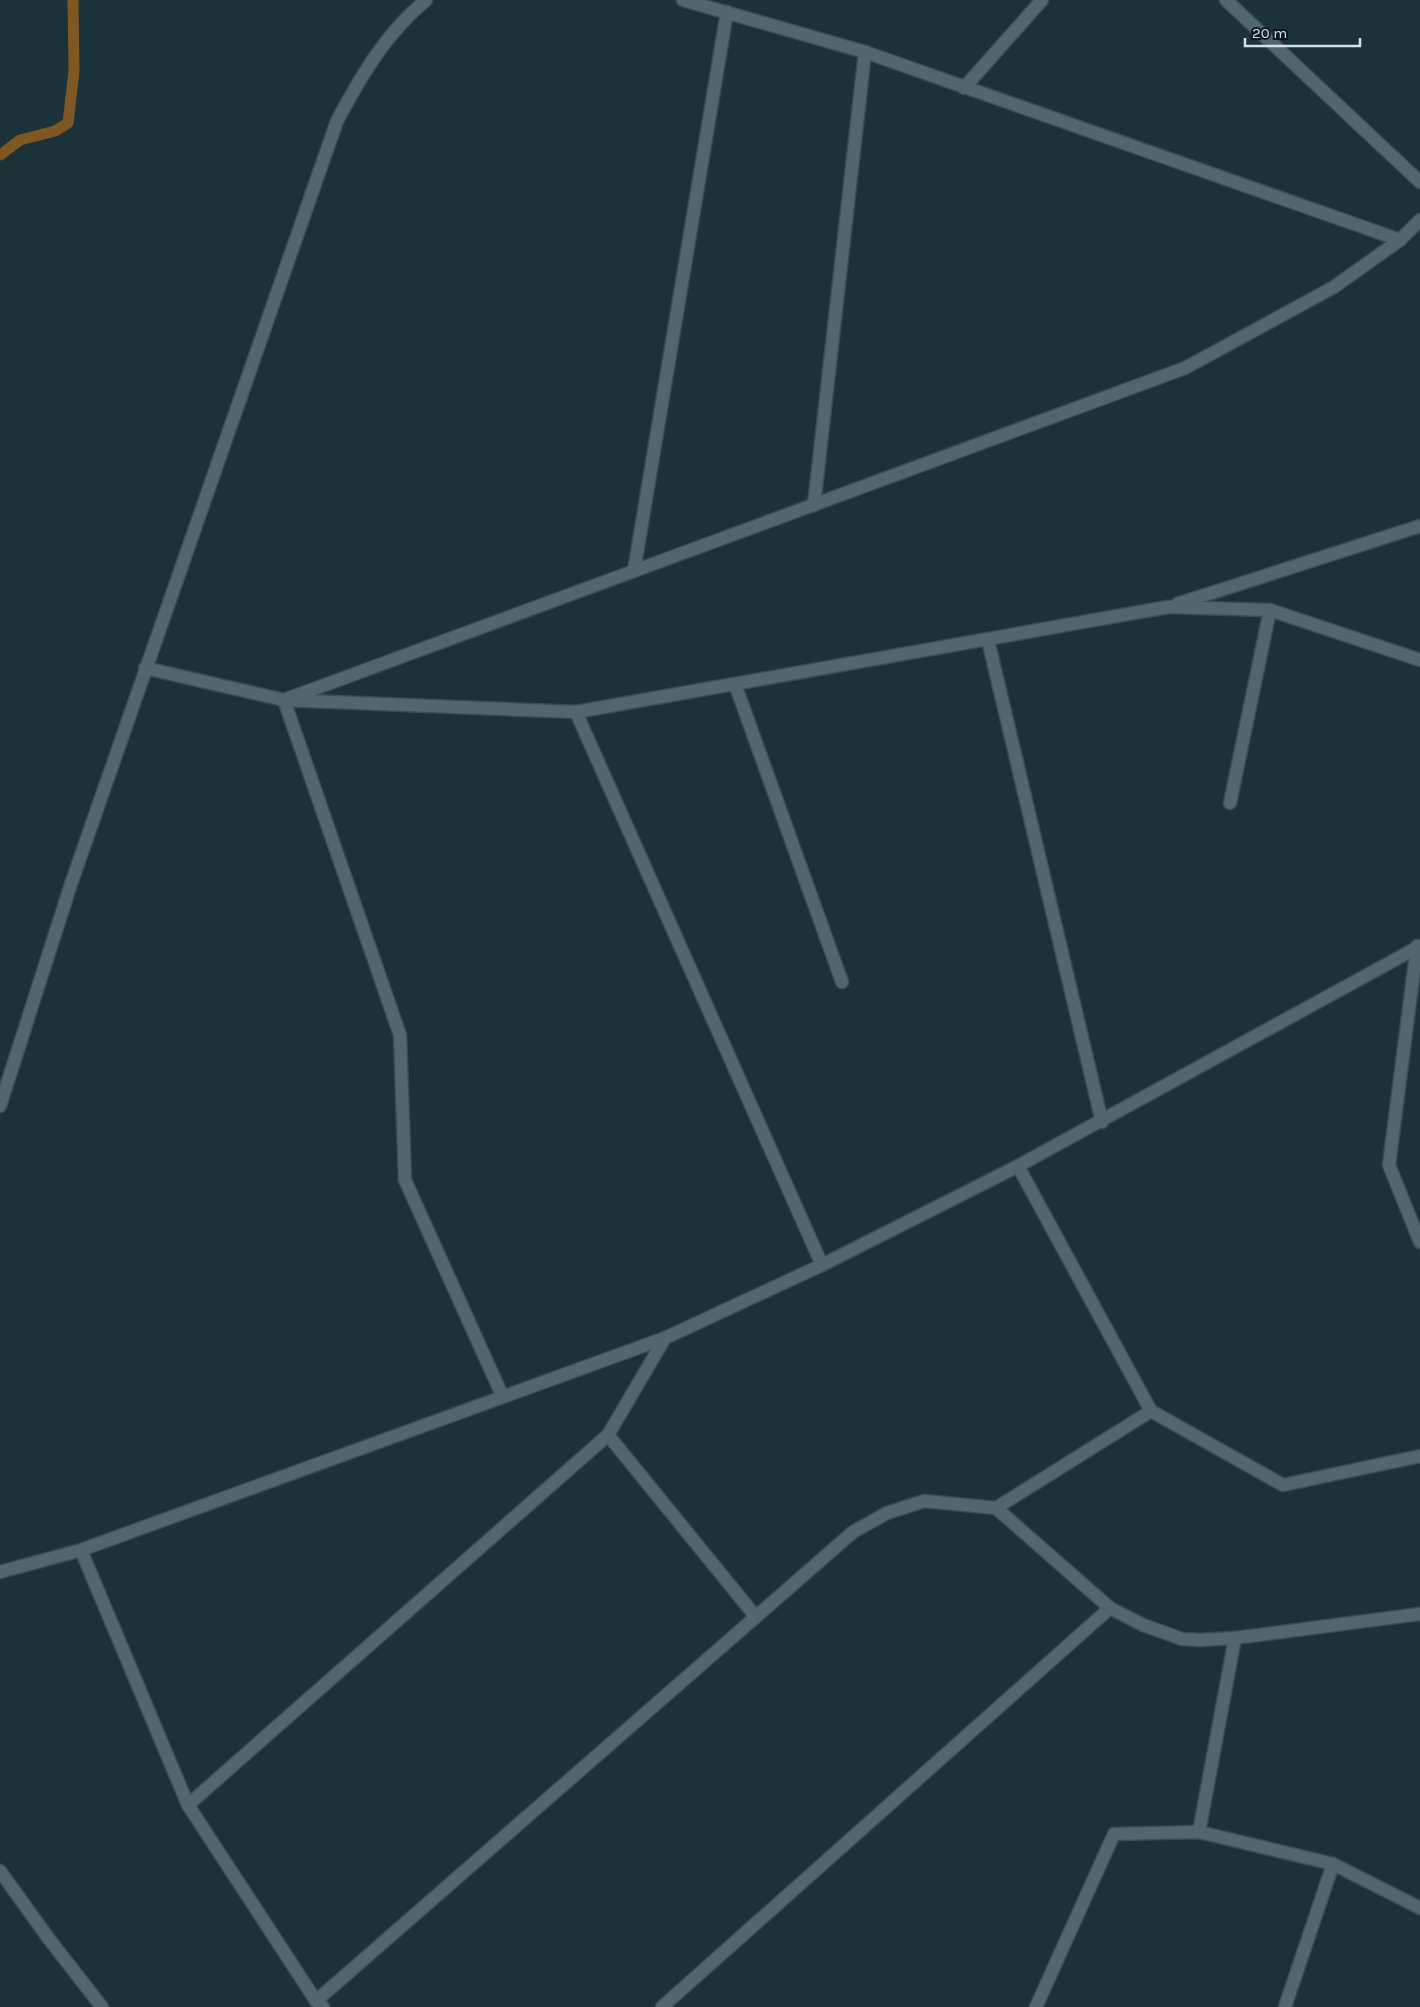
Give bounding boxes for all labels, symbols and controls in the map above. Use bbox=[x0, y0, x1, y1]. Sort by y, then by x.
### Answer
scale bar bbox=[1245, 15, 1360, 47]
text: 20 m bbox=[1252, 24, 1287, 42]

